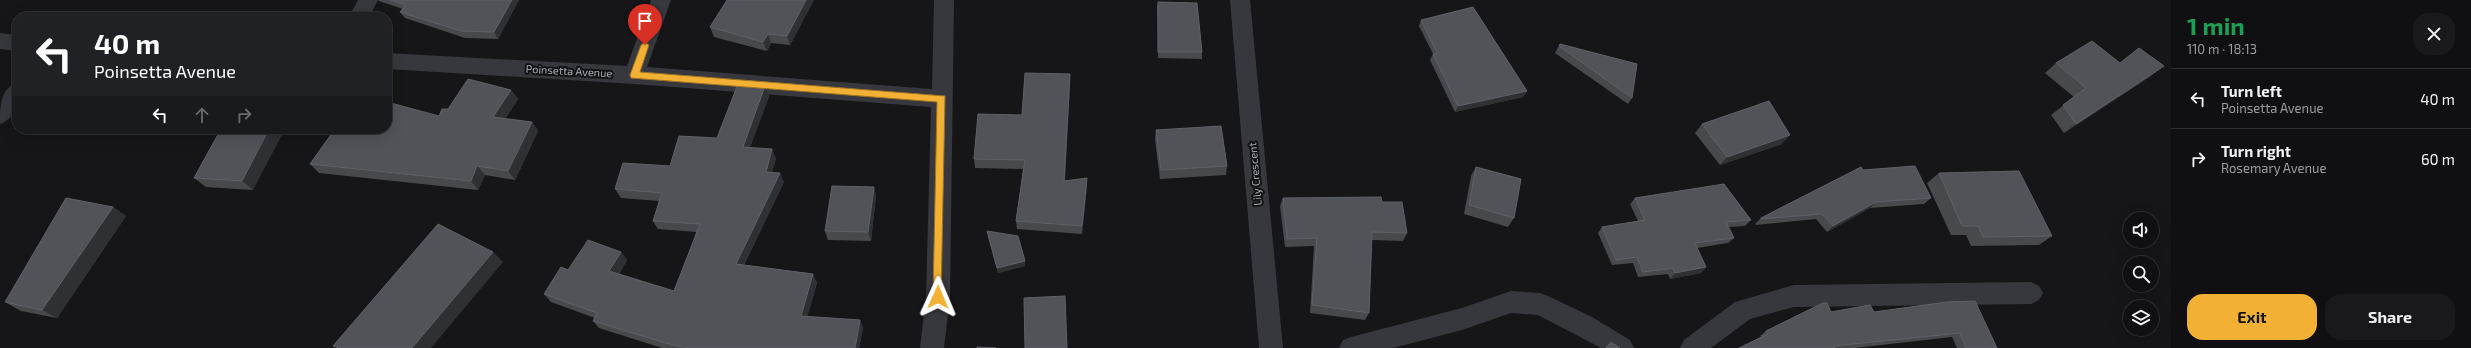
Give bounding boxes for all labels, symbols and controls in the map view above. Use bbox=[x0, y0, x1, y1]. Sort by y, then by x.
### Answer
pin bbox=[628, 4, 662, 45]
icon: arrive bbox=[634, 10, 656, 32]
text: 1 min bbox=[2187, 11, 2245, 40]
button: close bbox=[2413, 13, 2455, 55]
text: 40 m bbox=[94, 26, 160, 60]
icon: left bbox=[28, 28, 80, 80]
text: 110 m · 18:13 bbox=[2187, 41, 2257, 57]
text: Poinsetta Avenue bbox=[94, 60, 236, 82]
street label: Poinsetta Avenue bbox=[525, 62, 613, 79]
text: Turn left bbox=[2221, 82, 2282, 100]
icon: left bbox=[2187, 88, 2209, 110]
text: 40 m bbox=[2420, 90, 2455, 108]
text: Poinsetta Avenue bbox=[2221, 100, 2324, 116]
icon: left bbox=[149, 104, 171, 126]
icon: ahead bbox=[191, 104, 213, 126]
icon: right bbox=[233, 104, 255, 126]
street label: Lily Crescent bbox=[1245, 142, 1264, 206]
text: Turn right bbox=[2221, 142, 2291, 160]
icon: right bbox=[2187, 148, 2209, 170]
text: 60 m bbox=[2421, 150, 2455, 168]
text: Rosemary Avenue bbox=[2221, 160, 2326, 176]
map controls bbox=[2123, 212, 2159, 336]
button: sound bbox=[2123, 212, 2159, 248]
button: search bbox=[2123, 256, 2159, 292]
position arrow bbox=[917, 276, 959, 318]
button: Exit bbox=[2187, 294, 2317, 340]
button: Share bbox=[2325, 294, 2455, 340]
button: layers bbox=[2123, 300, 2159, 336]

